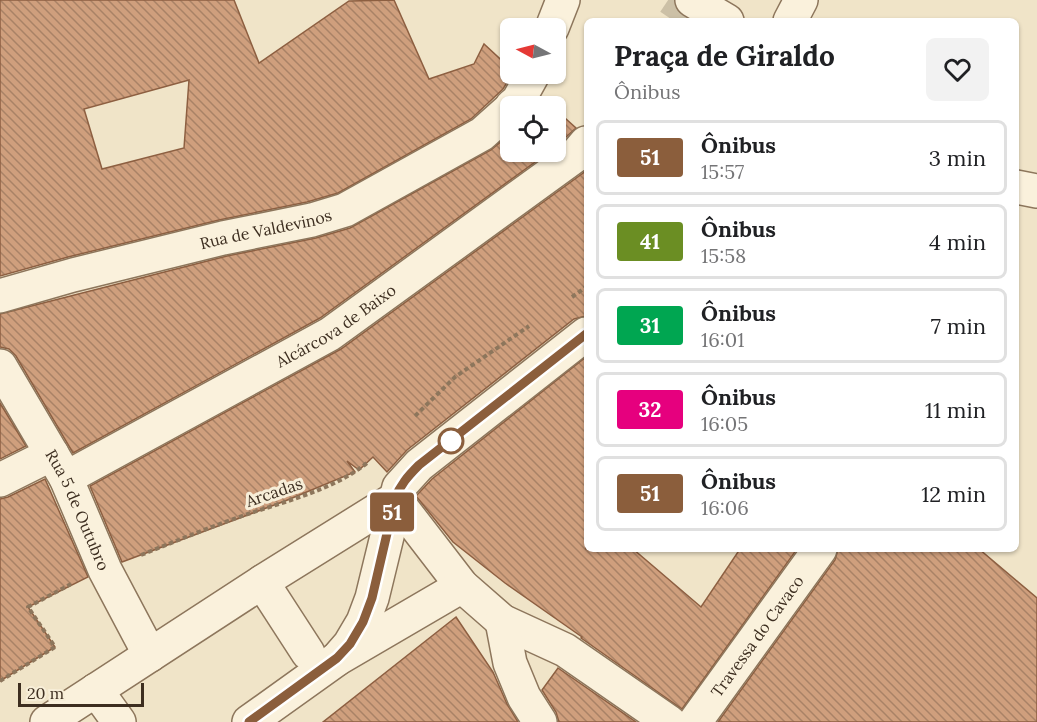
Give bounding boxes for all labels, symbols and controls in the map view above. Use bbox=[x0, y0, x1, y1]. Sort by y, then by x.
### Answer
north arrow bbox=[500, 18, 566, 84]
map controls bbox=[500, 18, 566, 162]
text: Praça de Giraldo bbox=[614, 38, 835, 74]
button: heart bbox=[926, 38, 989, 101]
text: Ônibus bbox=[614, 79, 680, 104]
button: locate bbox=[500, 96, 566, 162]
text: Ônibus bbox=[701, 131, 776, 159]
text: 51 bbox=[640, 144, 660, 171]
text: 3 min bbox=[929, 144, 986, 172]
text: 15:57 bbox=[701, 159, 744, 184]
street label: Rua de Valdevinos bbox=[198, 205, 334, 253]
text: Ônibus bbox=[701, 215, 776, 243]
text: 41 bbox=[640, 228, 660, 255]
text: 4 min bbox=[929, 228, 986, 256]
text: 15:58 bbox=[701, 243, 746, 268]
street label: Alcárcova de Baixo bbox=[271, 280, 400, 372]
text: Ônibus bbox=[701, 299, 776, 327]
text: 31 bbox=[640, 312, 660, 339]
text: 7 min bbox=[931, 312, 986, 340]
text: 16:01 bbox=[701, 327, 745, 352]
text: Ônibus bbox=[701, 383, 776, 411]
text: 32 bbox=[639, 396, 661, 423]
text: 11 min bbox=[925, 396, 986, 424]
text: 16:05 bbox=[701, 411, 748, 436]
unlabelled marker bbox=[438, 428, 464, 454]
street label: Rua 5 de Outubro bbox=[41, 446, 114, 574]
text: Ônibus bbox=[701, 467, 776, 495]
street label: Arcadas bbox=[242, 473, 305, 511]
text: 51 bbox=[640, 480, 660, 507]
text: 12 min bbox=[921, 480, 986, 508]
line badge: 51 bbox=[365, 492, 419, 532]
text: 16:06 bbox=[701, 495, 749, 520]
text: 51 bbox=[382, 499, 402, 526]
street label: Travessa do Cavaco bbox=[706, 571, 808, 701]
scale bar bbox=[18, 680, 144, 708]
text: 20 m bbox=[27, 683, 64, 703]

